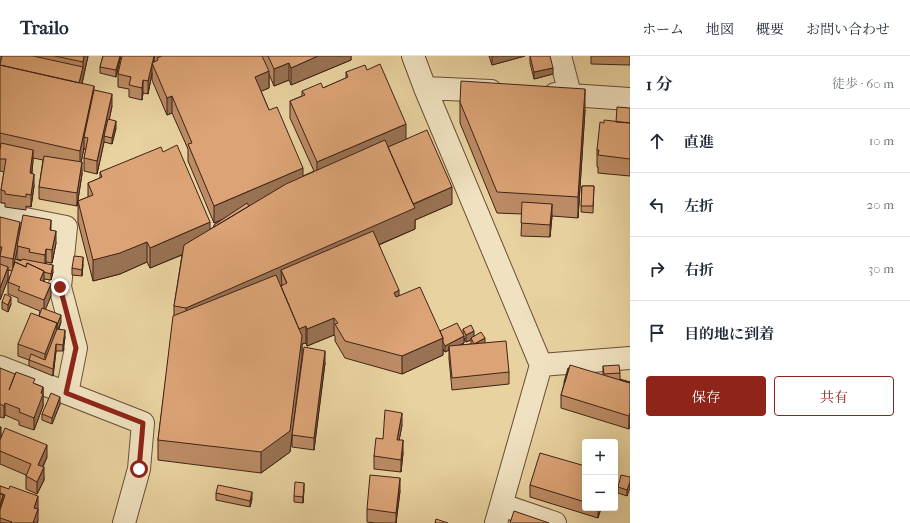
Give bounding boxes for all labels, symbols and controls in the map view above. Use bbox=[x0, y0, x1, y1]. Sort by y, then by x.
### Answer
text: Trailo bbox=[20, 17, 69, 39]
text: ホーム bbox=[642, 21, 684, 38]
text: 地図 bbox=[706, 21, 734, 38]
text: 概要 bbox=[756, 21, 784, 38]
text: お問い合わせ bbox=[806, 21, 890, 38]
text: 1 分 bbox=[646, 74, 673, 94]
text: 徒歩 · 60 m bbox=[832, 76, 894, 91]
icon: ahead bbox=[646, 130, 668, 152]
text: 直進 bbox=[684, 133, 714, 151]
text: 10 m bbox=[869, 133, 894, 148]
icon: left bbox=[646, 194, 668, 216]
text: 左折 bbox=[684, 197, 714, 215]
text: 20 m bbox=[867, 197, 894, 212]
icon: right bbox=[646, 258, 668, 280]
text: 右折 bbox=[684, 261, 714, 279]
text: 30 m bbox=[868, 261, 894, 276]
route end bbox=[51, 278, 69, 296]
icon: arrive bbox=[646, 322, 668, 344]
text: 目的地に到着 bbox=[684, 325, 774, 343]
button: 保存 bbox=[646, 376, 766, 416]
button: 共有 bbox=[774, 376, 894, 416]
map controls bbox=[582, 439, 618, 511]
button: + bbox=[582, 439, 618, 475]
route start bbox=[130, 460, 148, 478]
button: − bbox=[582, 475, 618, 511]

